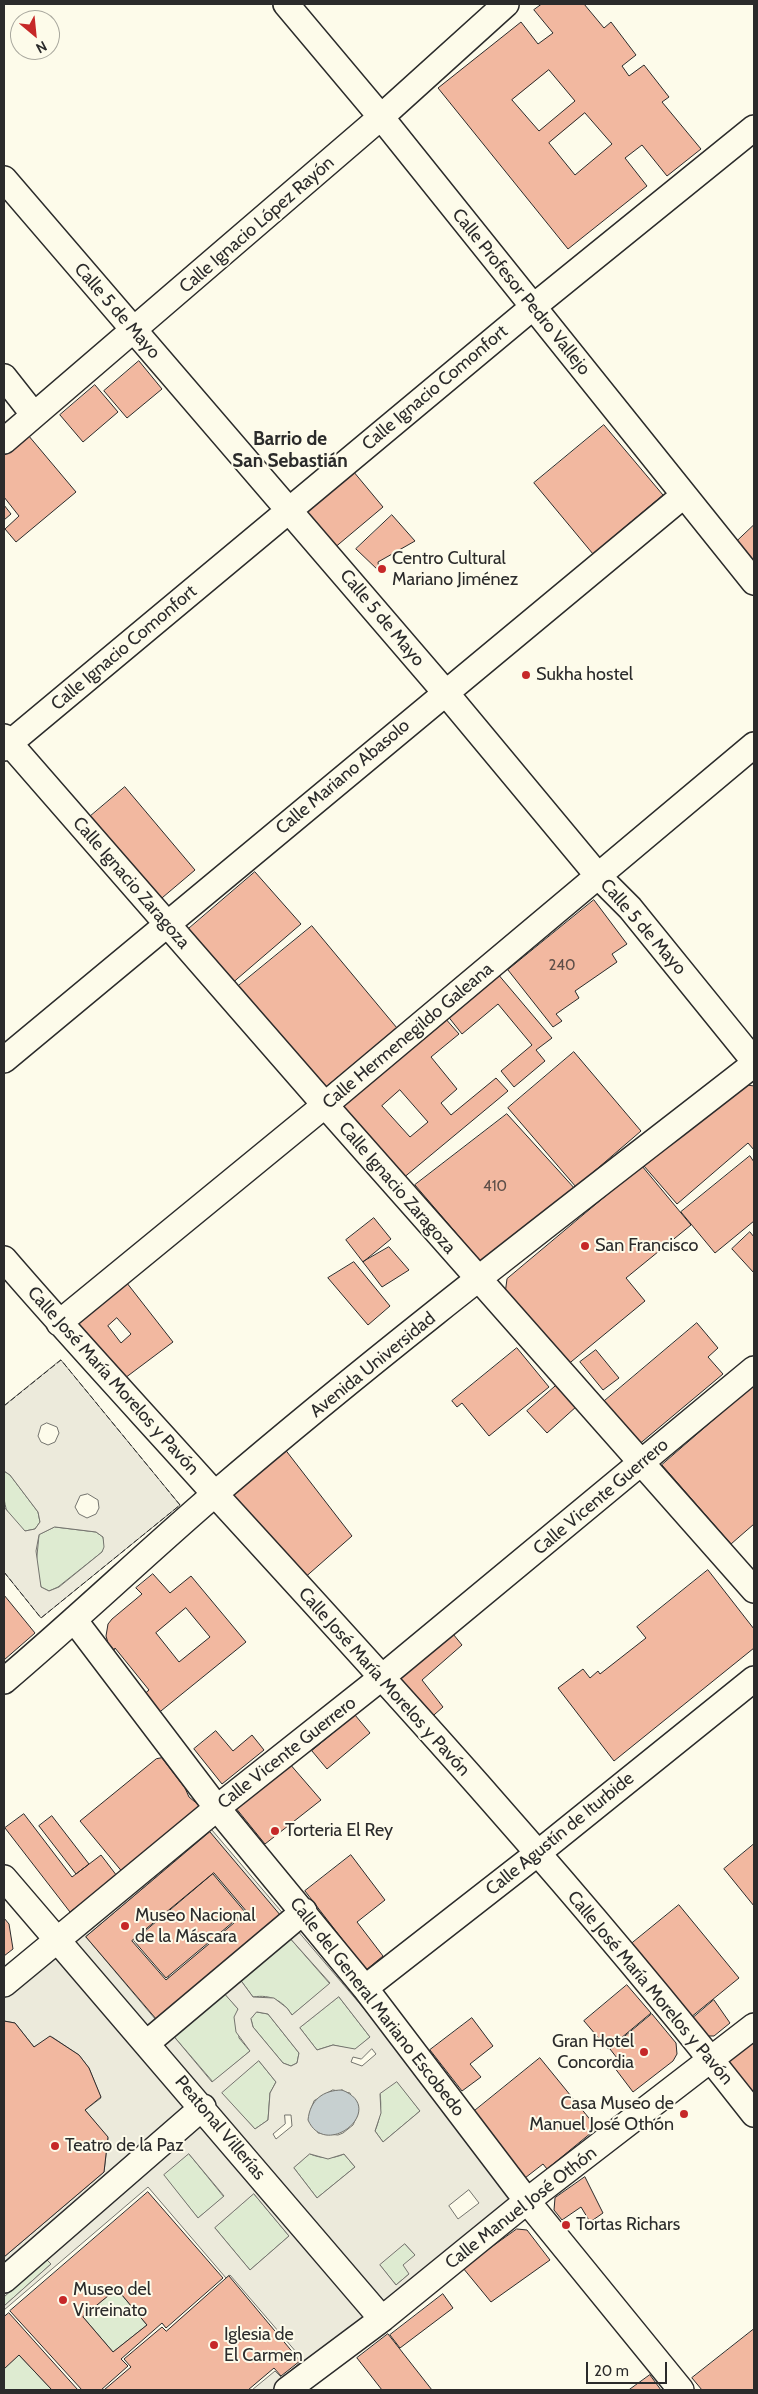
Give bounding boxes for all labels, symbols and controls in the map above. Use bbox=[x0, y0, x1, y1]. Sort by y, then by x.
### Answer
north arrow bbox=[10, 10, 60, 60]
text: N bbox=[33, 37, 50, 58]
street label: Calle Ignacio López Rayón bbox=[175, 152, 339, 298]
street label: Calle Profesor Pedro Vallejo bbox=[447, 204, 595, 380]
street label: Calle 5 de Mayo bbox=[69, 259, 165, 363]
street label: Calle Ignacio Comonfort bbox=[358, 321, 512, 455]
district label: Barrio de San Sebastián bbox=[232, 428, 348, 472]
place label: Centro Cultural Mariano Jiménez bbox=[392, 548, 518, 590]
marker: Centro Cultural Mariano Jiménez bbox=[376, 563, 388, 575]
street label: Calle 5 de Mayo bbox=[335, 565, 429, 671]
street label: Calle Ignacio Comonfort bbox=[47, 581, 201, 715]
place label: Sukha hostel bbox=[536, 664, 633, 686]
marker: Sukha hostel bbox=[520, 669, 532, 681]
street label: Calle Mariano Abasolo bbox=[272, 715, 414, 839]
street label: Calle Ignacio Zaragoza bbox=[68, 813, 194, 953]
street label: Calle 5 de Mayo bbox=[595, 875, 691, 979]
house number: 240 bbox=[549, 957, 575, 975]
street label: Calle Hermenegildo Galeana bbox=[318, 958, 498, 1114]
street label: Calle Ignacio Zaragoza bbox=[334, 1118, 460, 1258]
house number: 410 bbox=[483, 1178, 507, 1196]
place label: San Francisco bbox=[595, 1235, 699, 1257]
marker: San Francisco bbox=[579, 1240, 591, 1252]
street label: Calle José María Morelos y Pavón bbox=[23, 1282, 203, 1480]
street label: Avenida Universidad bbox=[306, 1308, 440, 1422]
street label: Calle Vicente Guerrero bbox=[529, 1434, 673, 1560]
street label: Calle José María Morelos y Pavón bbox=[294, 1583, 474, 1781]
street label: Calle Vicente Guerrero bbox=[213, 1692, 361, 1814]
street label: Calle Agustín de Iturbide bbox=[482, 1768, 638, 1900]
place label: Torteria El Rey bbox=[285, 1820, 393, 1842]
marker: Torteria El Rey bbox=[269, 1825, 281, 1837]
street label: Calle José María Morelos y Pavón bbox=[563, 1887, 737, 2089]
street label: Calle del General Mariano Escobedo bbox=[285, 1893, 469, 2121]
place label: Museo Nacional de la Máscara bbox=[135, 1905, 255, 1948]
marker: Museo Nacional de la Máscara bbox=[119, 1920, 131, 1932]
place label: Gran Hotel Concordia bbox=[552, 2031, 634, 2074]
marker: Gran Hotel Concordia bbox=[638, 2046, 650, 2058]
street label: Peatonal Villerías bbox=[170, 2071, 270, 2185]
place label: Casa Museo de Manuel José Othón bbox=[529, 2093, 674, 2136]
marker: Casa Museo de Manuel José Othón bbox=[678, 2108, 690, 2120]
place label: Teatro de la Paz bbox=[65, 2135, 184, 2157]
marker: Teatro de la Paz bbox=[49, 2140, 61, 2152]
street label: Calle Manuel José Othón bbox=[441, 2142, 601, 2274]
place label: Tortas Richars bbox=[576, 2214, 680, 2236]
marker: Tortas Richars bbox=[560, 2219, 572, 2231]
place label: Museo del Virreinato bbox=[73, 2279, 151, 2322]
marker: Museo del Virreinato bbox=[57, 2294, 69, 2306]
place label: Iglesia de El Carmen bbox=[224, 2324, 303, 2366]
marker: Iglesia de El Carmen bbox=[208, 2339, 220, 2351]
scale bar bbox=[588, 2352, 669, 2384]
text: 20 m bbox=[594, 2362, 629, 2380]

